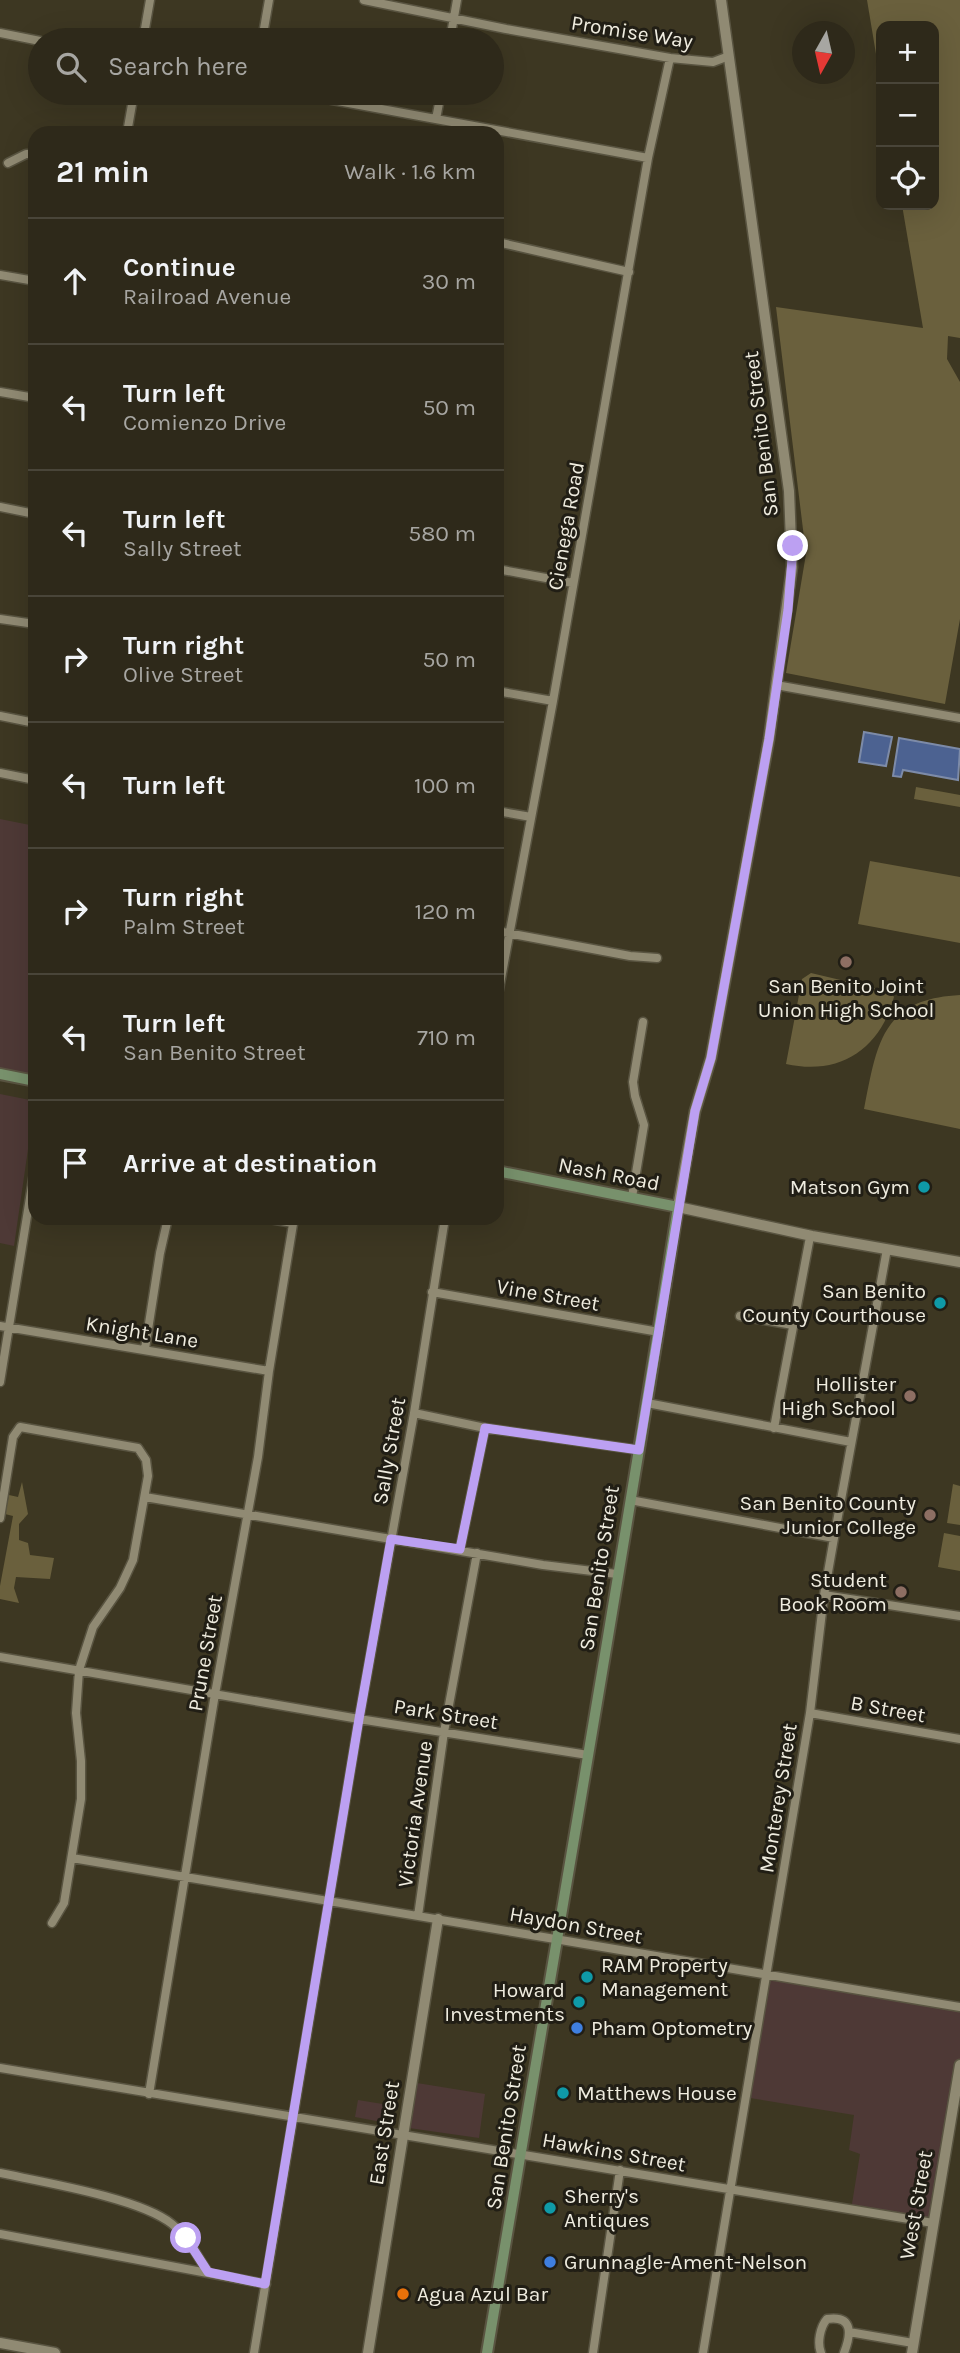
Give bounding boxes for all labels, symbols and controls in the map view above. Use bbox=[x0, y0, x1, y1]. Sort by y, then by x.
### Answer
street label: Promise Way bbox=[569, 11, 695, 53]
north arrow bbox=[792, 21, 855, 84]
map controls bbox=[876, 21, 939, 210]
button: + bbox=[876, 21, 939, 84]
search box bbox=[28, 28, 504, 105]
icon: search bbox=[52, 48, 90, 86]
text: Search here bbox=[108, 51, 248, 82]
button: − bbox=[876, 84, 939, 147]
button: locate bbox=[876, 147, 939, 210]
text: 21 min bbox=[56, 154, 149, 190]
text: Walk · 1.6 km bbox=[344, 158, 476, 185]
text: Continue bbox=[123, 252, 235, 283]
icon: ahead bbox=[56, 262, 94, 300]
text: 30 m bbox=[422, 268, 476, 295]
text: Railroad Avenue bbox=[123, 283, 291, 310]
street label: San Benito Street bbox=[739, 350, 783, 518]
text: Turn left bbox=[123, 378, 225, 409]
icon: left bbox=[56, 388, 94, 426]
text: 50 m bbox=[422, 394, 476, 421]
text: Comienzo Drive bbox=[123, 409, 286, 436]
street label: Cienega Road bbox=[543, 460, 589, 592]
text: Turn left bbox=[123, 504, 225, 535]
icon: left bbox=[56, 514, 94, 552]
text: 580 m bbox=[408, 520, 476, 547]
route end bbox=[777, 530, 808, 561]
text: Sally Street bbox=[123, 535, 242, 562]
text: Turn right bbox=[123, 630, 244, 661]
icon: right bbox=[56, 640, 94, 678]
text: 50 m bbox=[422, 646, 476, 673]
text: Olive Street bbox=[123, 661, 243, 688]
icon: left bbox=[56, 766, 94, 804]
text: Turn left bbox=[123, 770, 225, 801]
text: 100 m bbox=[414, 772, 476, 799]
text: Turn right bbox=[123, 882, 244, 913]
icon: right bbox=[56, 892, 94, 930]
text: 120 m bbox=[414, 898, 476, 925]
text: Palm Street bbox=[123, 913, 245, 940]
marker: San Benito Joint Union High School bbox=[838, 954, 854, 970]
place label: San Benito Joint Union High School bbox=[758, 974, 934, 1022]
text: Turn left bbox=[123, 1008, 225, 1039]
icon: left bbox=[56, 1018, 94, 1056]
text: 710 m bbox=[417, 1024, 476, 1051]
text: San Benito Street bbox=[123, 1039, 306, 1066]
icon: arrive bbox=[56, 1144, 94, 1182]
text: Arrive at destination bbox=[123, 1148, 377, 1179]
street label: Nash Road bbox=[556, 1152, 662, 1196]
place label: Matson Gym bbox=[790, 1175, 910, 1199]
marker: Matson Gym bbox=[916, 1179, 932, 1195]
street label: Vine Street bbox=[495, 1274, 601, 1316]
place label: San Benito County Courthouse bbox=[742, 1279, 926, 1327]
marker: San Benito County Courthouse bbox=[932, 1295, 948, 1311]
street label: Knight Lane bbox=[84, 1311, 200, 1353]
place label: Hollister High School bbox=[781, 1372, 896, 1420]
marker: Hollister High School bbox=[902, 1388, 918, 1404]
street label: Sally Street bbox=[368, 1395, 410, 1506]
street label: San Benito Street bbox=[574, 1484, 624, 1652]
place label: San Benito County Junior College bbox=[740, 1491, 916, 1539]
marker: San Benito County Junior College bbox=[922, 1507, 938, 1523]
place label: Student Book Room bbox=[779, 1568, 887, 1616]
marker: Student Book Room bbox=[893, 1584, 909, 1600]
street label: Prune Street bbox=[183, 1593, 227, 1713]
street label: B Street bbox=[849, 1691, 927, 1727]
street label: Park Street bbox=[392, 1694, 500, 1734]
street label: Monterey Street bbox=[754, 1721, 802, 1875]
street label: Victoria Avenue bbox=[393, 1739, 437, 1889]
street label: Haydon Street bbox=[508, 1901, 644, 1949]
place label: RAM Property Management bbox=[601, 1953, 728, 2001]
marker: RAM Property Management bbox=[579, 1969, 595, 1985]
place label: Howard Investments bbox=[444, 1978, 565, 2026]
marker: Howard Investments bbox=[571, 1994, 587, 2010]
place label: Pham Optometry bbox=[591, 2016, 753, 2040]
marker: Pham Optometry bbox=[569, 2020, 585, 2036]
street label: San Benito Street bbox=[481, 2043, 531, 2211]
street label: East Street bbox=[364, 2079, 404, 2187]
place label: Matthews House bbox=[577, 2081, 737, 2105]
marker: Matthews House bbox=[555, 2085, 571, 2101]
street label: Hawkins Street bbox=[540, 2128, 688, 2176]
street label: West Street bbox=[895, 2148, 937, 2261]
place label: Sherry's Antiques bbox=[564, 2184, 650, 2232]
marker: Sherry's Antiques bbox=[542, 2200, 558, 2216]
route start bbox=[170, 2222, 201, 2253]
place label: Grunnagle-Ament-Nelson bbox=[564, 2250, 807, 2274]
marker: Grunnagle-Ament-Nelson bbox=[542, 2254, 558, 2270]
place label: Agua Azul Bar bbox=[417, 2282, 548, 2306]
marker: Agua Azul Bar bbox=[395, 2286, 411, 2302]

